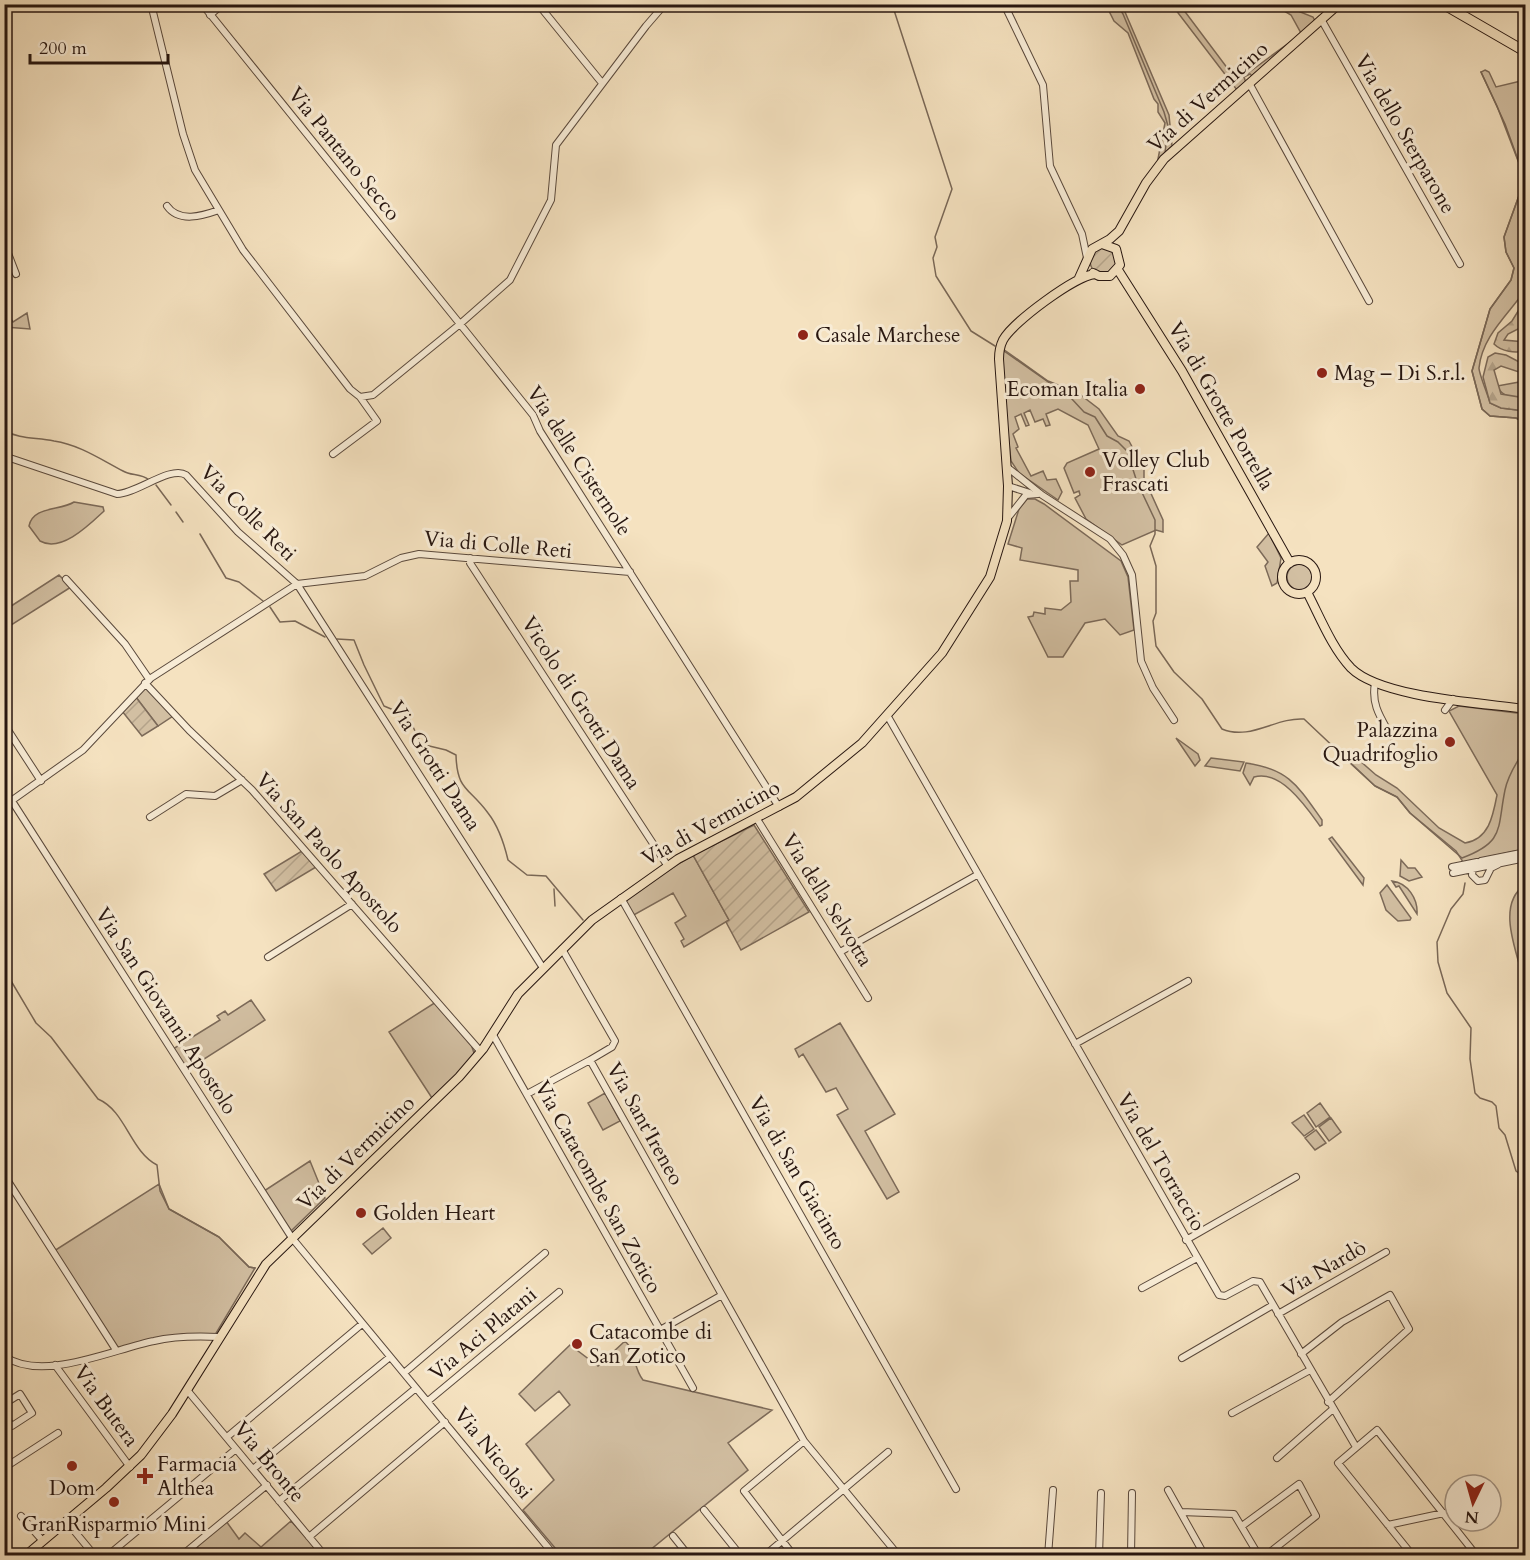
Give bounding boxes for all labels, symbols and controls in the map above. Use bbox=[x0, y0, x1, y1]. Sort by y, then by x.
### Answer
scale bar bbox=[30, 27, 168, 65]
street label: Via di Vermicino bbox=[1141, 35, 1275, 159]
text: 200 m bbox=[39, 36, 87, 61]
street label: Via dello Sterparone bbox=[1348, 49, 1462, 219]
street label: Via Pantano Secco bbox=[281, 81, 407, 227]
street label: Via di Grotte Portella bbox=[1161, 316, 1281, 496]
place label: Casale Marchese bbox=[815, 321, 960, 350]
marker: Casale Marchese bbox=[796, 328, 810, 342]
place label: Mag – Di S.r.l. bbox=[1334, 359, 1466, 388]
marker: Mag – Di S.r.l. bbox=[1315, 366, 1329, 380]
place label: Ecoman Italia bbox=[1007, 375, 1128, 404]
street label: Via delle Cisternole bbox=[520, 380, 638, 542]
marker: Ecoman Italia bbox=[1133, 382, 1147, 396]
place label: Volley Club Frascati bbox=[1102, 446, 1210, 499]
street label: Via Colle Reti bbox=[193, 458, 303, 568]
marker: Volley Club Frascati bbox=[1083, 465, 1097, 479]
street label: Via di Colle Reti bbox=[423, 524, 573, 566]
street label: Vicolo di Grotti Dama bbox=[514, 611, 648, 795]
street label: Via Grotti Dama bbox=[382, 695, 488, 837]
place label: Palazzina Quadrifoglio bbox=[1322, 716, 1438, 769]
marker: Palazzina Quadrifoglio bbox=[1443, 735, 1457, 749]
street label: Via San Paolo Apostolo bbox=[249, 766, 409, 940]
street label: Via di Vermicino bbox=[637, 773, 785, 873]
street label: Via della Selvotta bbox=[774, 828, 880, 972]
street label: Via San Giovanni Apostolo bbox=[88, 902, 244, 1120]
street label: Via Sant'Ireneo bbox=[599, 1057, 691, 1191]
street label: Via Catacombe San Zotico bbox=[527, 1075, 669, 1299]
street label: Via del Torraccio bbox=[1110, 1087, 1212, 1237]
street label: Via di Vermicino bbox=[291, 1089, 421, 1217]
street label: Via di San Giacinto bbox=[741, 1091, 853, 1255]
place label: Golden Heart bbox=[373, 1199, 495, 1228]
marker: Golden Heart bbox=[354, 1206, 368, 1220]
street label: Via Nardò bbox=[1276, 1233, 1372, 1305]
street label: Via Aci Platani bbox=[423, 1280, 543, 1388]
place label: Catacombe di San Zotico bbox=[589, 1318, 712, 1371]
marker: Catacombe di San Zotico bbox=[570, 1337, 584, 1351]
street label: Via Butera bbox=[66, 1359, 146, 1453]
street label: Via Nicolosi bbox=[447, 1401, 539, 1505]
street label: Via Bronte bbox=[227, 1415, 311, 1509]
place label: Farmacia Althea bbox=[157, 1450, 237, 1503]
marker: Dom bbox=[65, 1459, 79, 1473]
marker: Farmacia Althea bbox=[138, 1469, 152, 1483]
north arrow bbox=[1443, 1473, 1503, 1533]
place label: Dom bbox=[49, 1474, 95, 1503]
marker: GranRisparmio Mini bbox=[107, 1495, 121, 1509]
text: N bbox=[1464, 1505, 1480, 1529]
place label: GranRisparmio Mini bbox=[22, 1510, 207, 1539]

